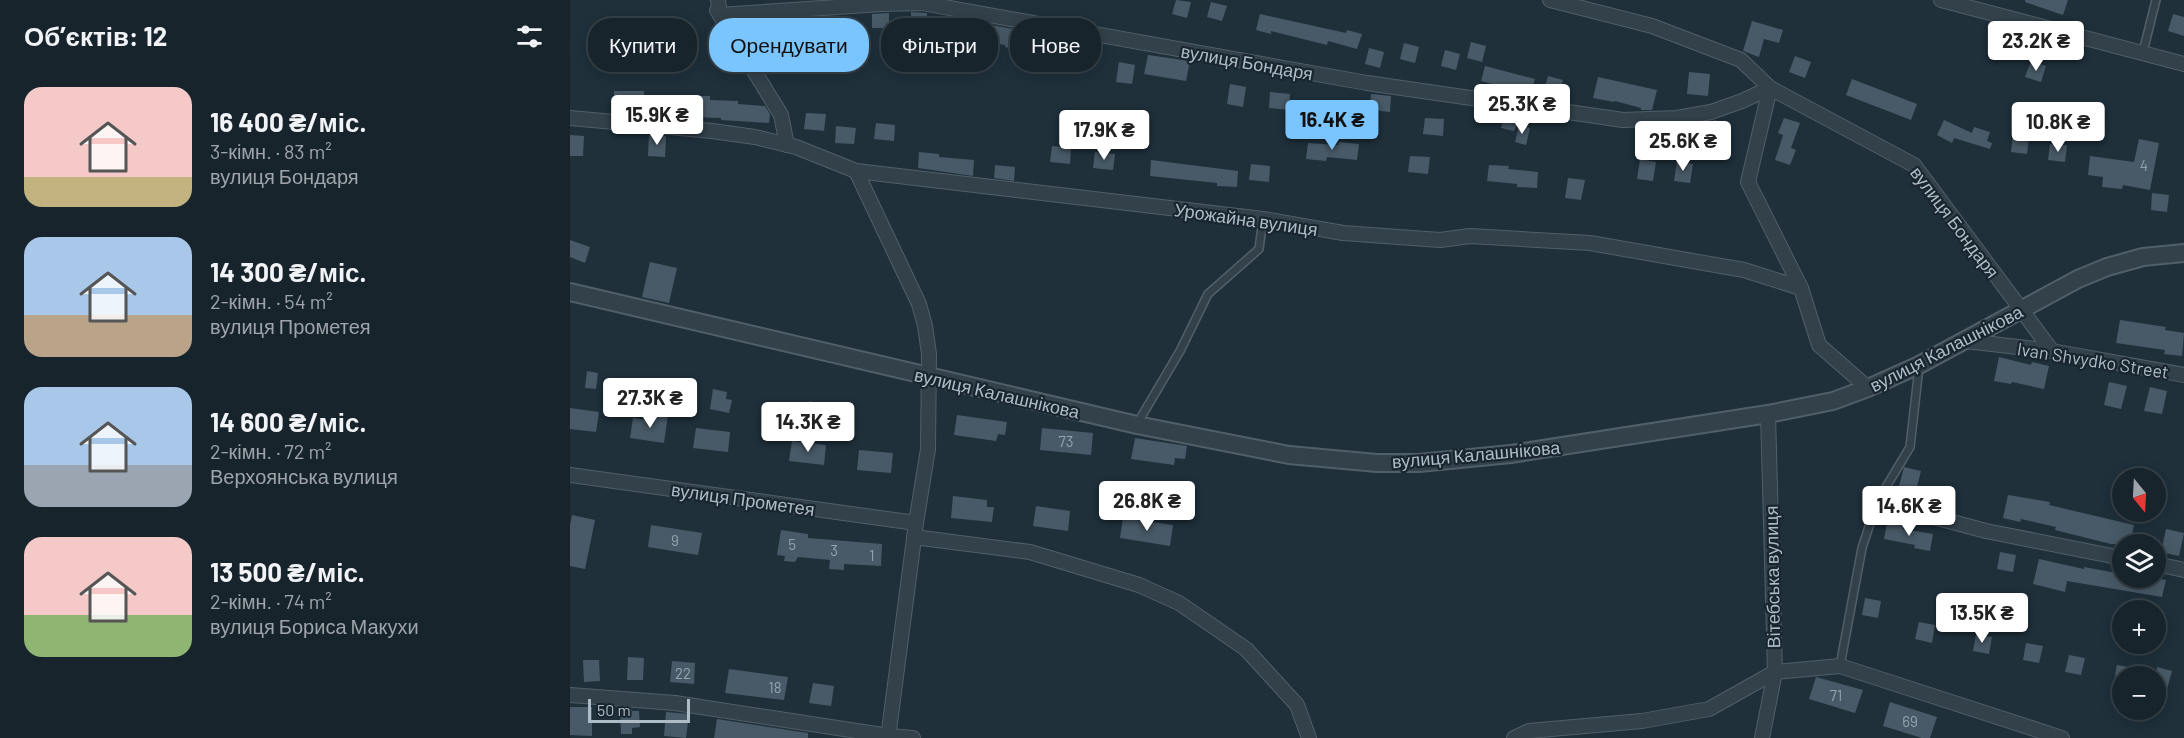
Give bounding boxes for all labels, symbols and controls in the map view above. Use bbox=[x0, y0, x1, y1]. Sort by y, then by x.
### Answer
chip: Купити bbox=[588, 18, 697, 72]
chip: Орендувати bbox=[709, 18, 869, 72]
chip: Фільтри bbox=[881, 18, 998, 72]
chip: Нове bbox=[1010, 18, 1101, 72]
text: Об’єктів: 12 bbox=[24, 20, 167, 51]
icon: filters bbox=[513, 20, 546, 53]
pin: 23.2K ₴ bbox=[1981, 21, 2091, 72]
text: 23.2K ₴ bbox=[2002, 28, 2070, 52]
street label: вулиця Бондаря bbox=[1179, 40, 1315, 84]
pin: 25.3K ₴ bbox=[1467, 84, 1577, 135]
text: 25.3K ₴ bbox=[1488, 91, 1556, 115]
pin: 15.9K ₴ bbox=[602, 95, 712, 146]
pin: 16.4K ₴ bbox=[1277, 100, 1387, 151]
text: 15.9K ₴ bbox=[625, 102, 689, 126]
pin: 10.8K ₴ bbox=[2003, 102, 2113, 153]
text: 16 400 ₴/міс. bbox=[210, 106, 367, 137]
text: 16.4K ₴ bbox=[1299, 107, 1365, 131]
text: 10.8K ₴ bbox=[2026, 109, 2090, 133]
pin: 17.9K ₴ bbox=[1049, 110, 1159, 161]
icon: home bbox=[72, 111, 144, 183]
text: 17.9K ₴ bbox=[1073, 117, 1135, 141]
pin: 25.6K ₴ bbox=[1628, 121, 1738, 172]
text: 25.6K ₴ bbox=[1649, 128, 1717, 152]
text: 3-кімн. · 83 m² bbox=[210, 139, 332, 163]
house number: 4 bbox=[2140, 156, 2148, 174]
street label: вулиця Бондаря bbox=[1906, 162, 2004, 282]
text: вулиця Бондаря bbox=[210, 164, 359, 188]
street label: Урожайна вулиця bbox=[1173, 198, 1319, 240]
text: 14 300 ₴/міс. bbox=[210, 256, 367, 287]
icon: home bbox=[72, 261, 144, 333]
text: 2-кімн. · 54 m² bbox=[210, 289, 333, 313]
street label: вулиця Калашнікова bbox=[1866, 299, 2027, 396]
text: вулиця Прометея bbox=[210, 314, 371, 338]
street label: Ivan Shvydko Street bbox=[2016, 337, 2170, 383]
street label: вулиця Калашнікова bbox=[912, 363, 1083, 423]
pin: 27.3K ₴ bbox=[595, 378, 705, 429]
text: 27.3K ₴ bbox=[617, 385, 683, 409]
pin: 14.3K ₴ bbox=[753, 402, 863, 453]
text: 14 600 ₴/міс. bbox=[210, 406, 367, 437]
text: 14.3K ₴ bbox=[775, 409, 841, 433]
icon: home bbox=[72, 411, 144, 483]
house number: 73 bbox=[1059, 432, 1073, 450]
street label: вулиця Калашнікова bbox=[1391, 436, 1562, 472]
text: 2-кімн. · 72 m² bbox=[210, 439, 332, 463]
text: Верхоянська вулиця bbox=[210, 464, 398, 488]
north arrow bbox=[2112, 468, 2166, 522]
map controls bbox=[2112, 468, 2166, 720]
street label: вулиця Прометея bbox=[670, 478, 816, 520]
pin: 26.8K ₴ bbox=[1092, 481, 1202, 532]
pin: 14.6K ₴ bbox=[1854, 486, 1964, 537]
text: 26.8K ₴ bbox=[1113, 488, 1181, 512]
text: 14.6K ₴ bbox=[1876, 493, 1942, 517]
street label: Вітебська вулиця bbox=[1760, 506, 1784, 648]
house number: 9 bbox=[671, 531, 679, 549]
button: layers bbox=[2112, 534, 2166, 588]
house number: 5 bbox=[788, 535, 796, 553]
house number: 3 bbox=[830, 541, 838, 559]
house number: 1 bbox=[869, 546, 875, 564]
text: 13 500 ₴/міс. bbox=[210, 556, 365, 587]
icon: home bbox=[72, 561, 144, 633]
text: 2-кімн. · 74 m² bbox=[210, 589, 332, 613]
pin: 13.5K ₴ bbox=[1927, 593, 2037, 644]
text: 13.5K ₴ bbox=[1950, 600, 2014, 624]
button: + bbox=[2112, 600, 2166, 654]
text: вулиця Бориса Макухи bbox=[210, 614, 419, 638]
house number: 22 bbox=[675, 664, 691, 682]
button: − bbox=[2112, 666, 2166, 720]
house number: 18 bbox=[768, 678, 782, 696]
house number: 71 bbox=[1830, 686, 1842, 704]
scale bar bbox=[588, 696, 690, 724]
text: 50 m bbox=[597, 700, 631, 719]
house number: 69 bbox=[1902, 712, 1918, 730]

